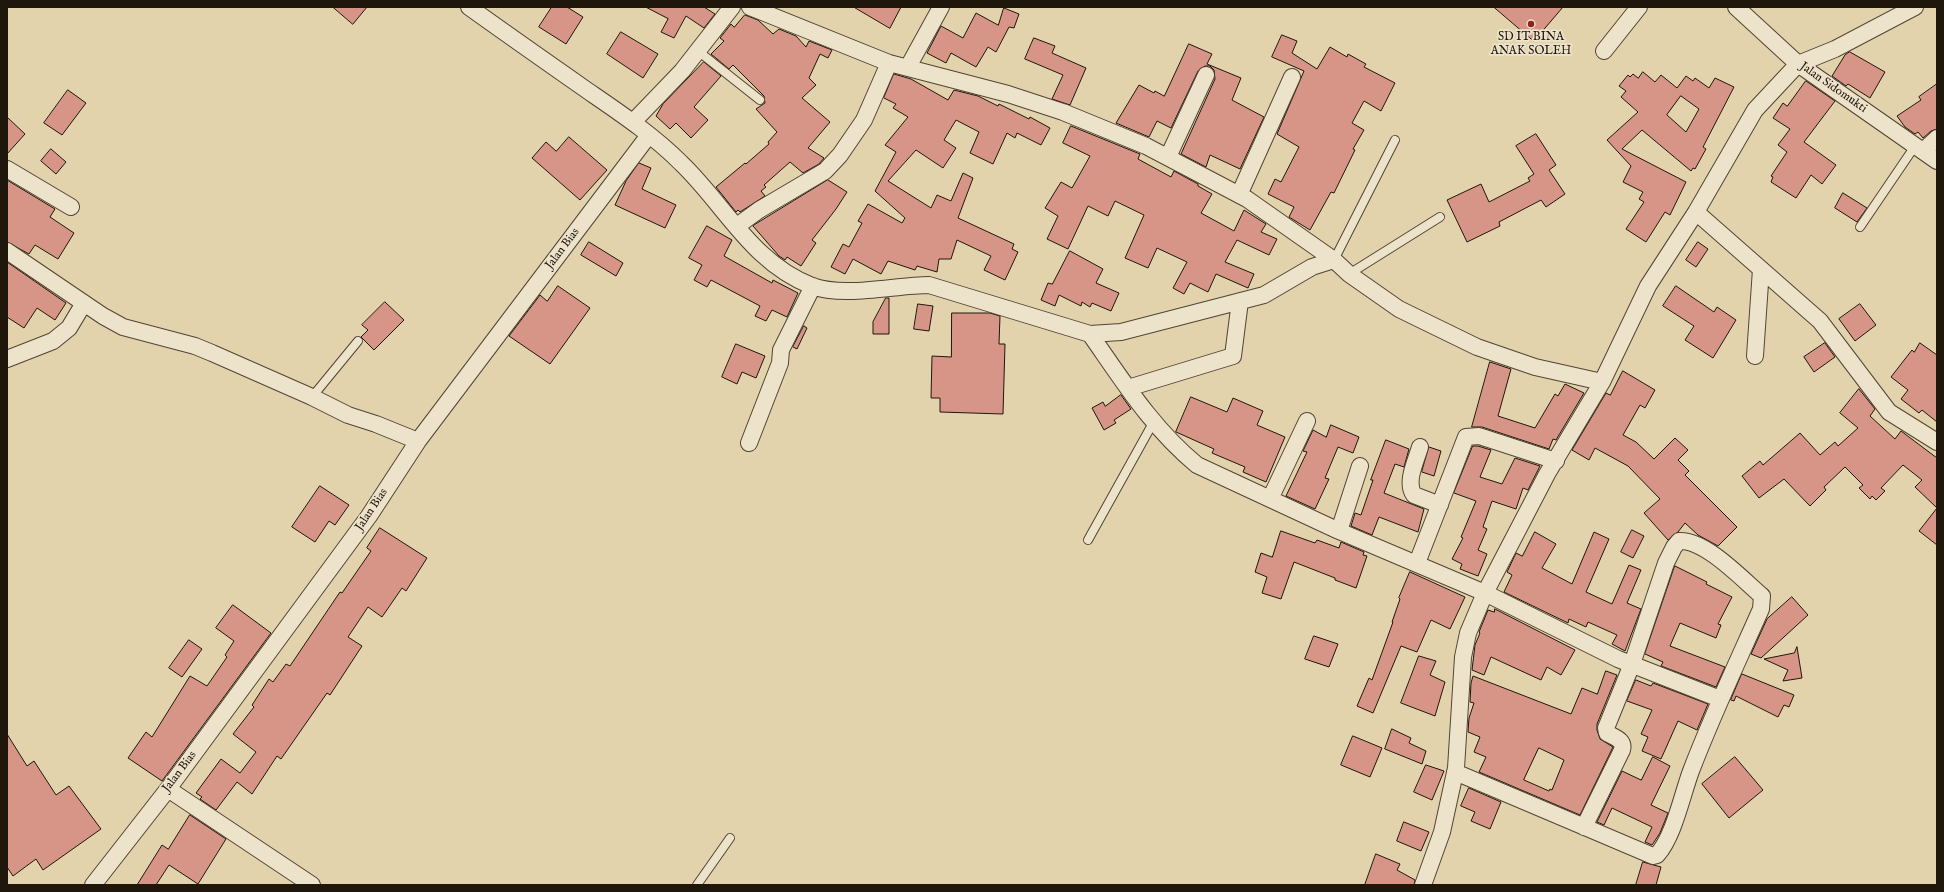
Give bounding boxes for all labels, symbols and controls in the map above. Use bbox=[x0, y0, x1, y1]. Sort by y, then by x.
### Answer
marker: SD IT BINA ANAK SOLEH bbox=[1526, 19, 1536, 29]
place label: SD IT BINA ANAK SOLEH bbox=[1491, 31, 1571, 59]
street label: Jalan Sidomukti bbox=[1797, 60, 1869, 116]
street label: Jalan Bias bbox=[543, 226, 583, 272]
street label: Jalan Bias bbox=[353, 486, 391, 534]
street label: Jalan Bias bbox=[160, 749, 200, 795]

